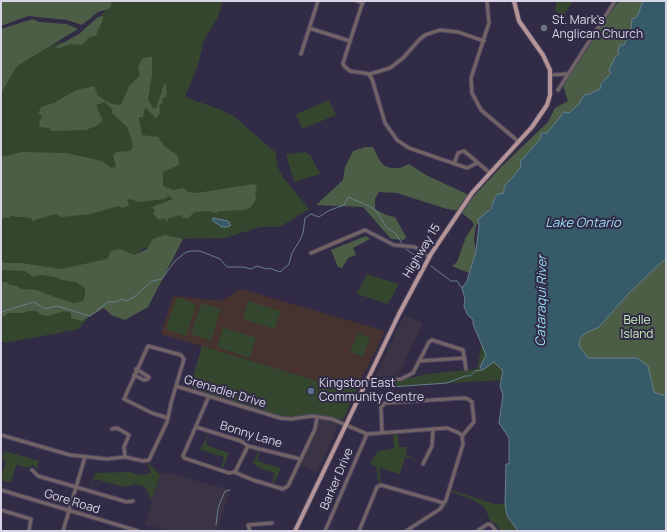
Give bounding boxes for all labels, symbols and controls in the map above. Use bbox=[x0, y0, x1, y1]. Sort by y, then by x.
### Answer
place label: St. Mark's Anglican Church bbox=[552, 14, 643, 42]
marker: St. Mark's Anglican Church bbox=[539, 23, 549, 33]
water label: Lake Ontario bbox=[545, 215, 621, 231]
street label: Highway 15 bbox=[400, 221, 444, 281]
water label: Cataraqui River bbox=[533, 255, 551, 347]
park label: Belle Island bbox=[621, 314, 653, 342]
street label: Grenadier Drive bbox=[182, 373, 268, 411]
place label: Kingston East Community Centre bbox=[319, 377, 424, 405]
marker: Kingston East Community Centre bbox=[306, 386, 316, 396]
street label: Bonny Lane bbox=[218, 419, 284, 451]
street label: Barker Drive bbox=[317, 446, 357, 512]
street label: Gore Road bbox=[42, 487, 102, 517]

